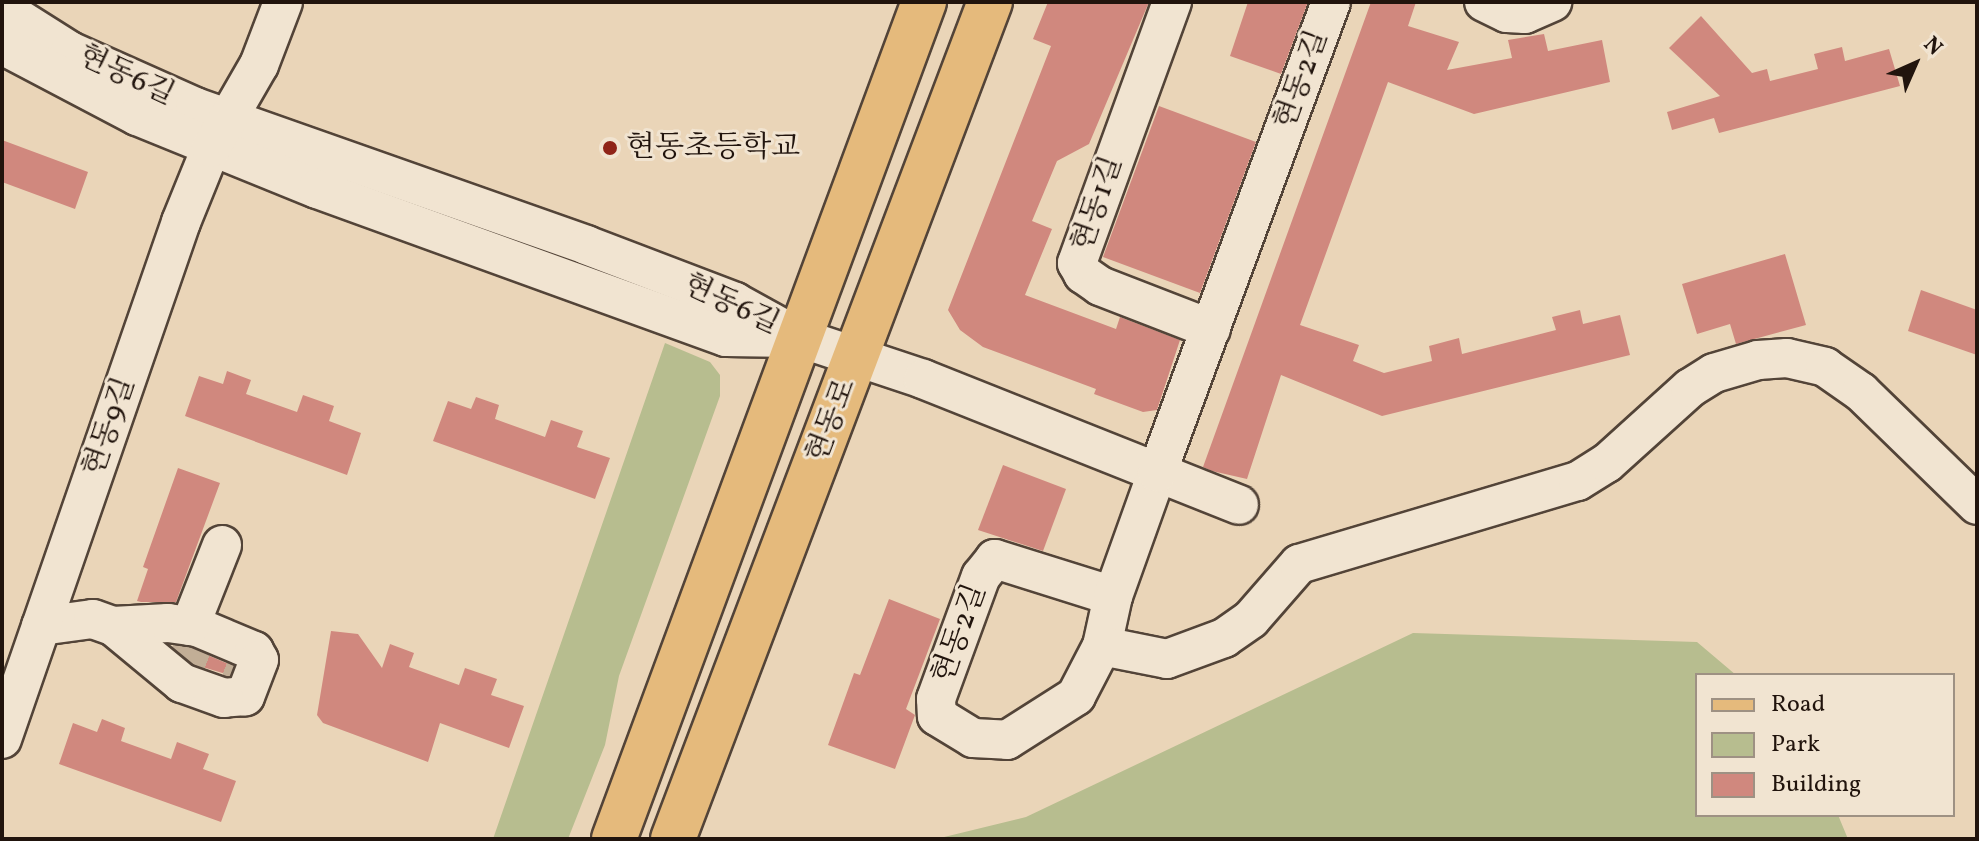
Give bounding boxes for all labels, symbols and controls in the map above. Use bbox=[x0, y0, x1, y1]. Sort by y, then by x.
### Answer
north arrow bbox=[1875, 24, 1955, 104]
street label: 현동2길 bbox=[1267, 25, 1337, 135]
text: N bbox=[1916, 30, 1949, 63]
street label: 현동6길 bbox=[72, 38, 180, 114]
place label: 현동초등학교 bbox=[626, 130, 800, 166]
marker: 현동초등학교 bbox=[601, 139, 619, 157]
street label: 현동1길 bbox=[1065, 152, 1131, 256]
street label: 현동6길 bbox=[677, 267, 785, 343]
street label: 현동9길 bbox=[76, 373, 144, 481]
street label: 현동로 bbox=[800, 374, 864, 468]
street label: 현동2길 bbox=[925, 579, 995, 689]
legend bbox=[1695, 673, 1955, 817]
text: Road bbox=[1771, 688, 1825, 722]
text: Park bbox=[1771, 728, 1820, 762]
text: Building bbox=[1771, 768, 1861, 802]

